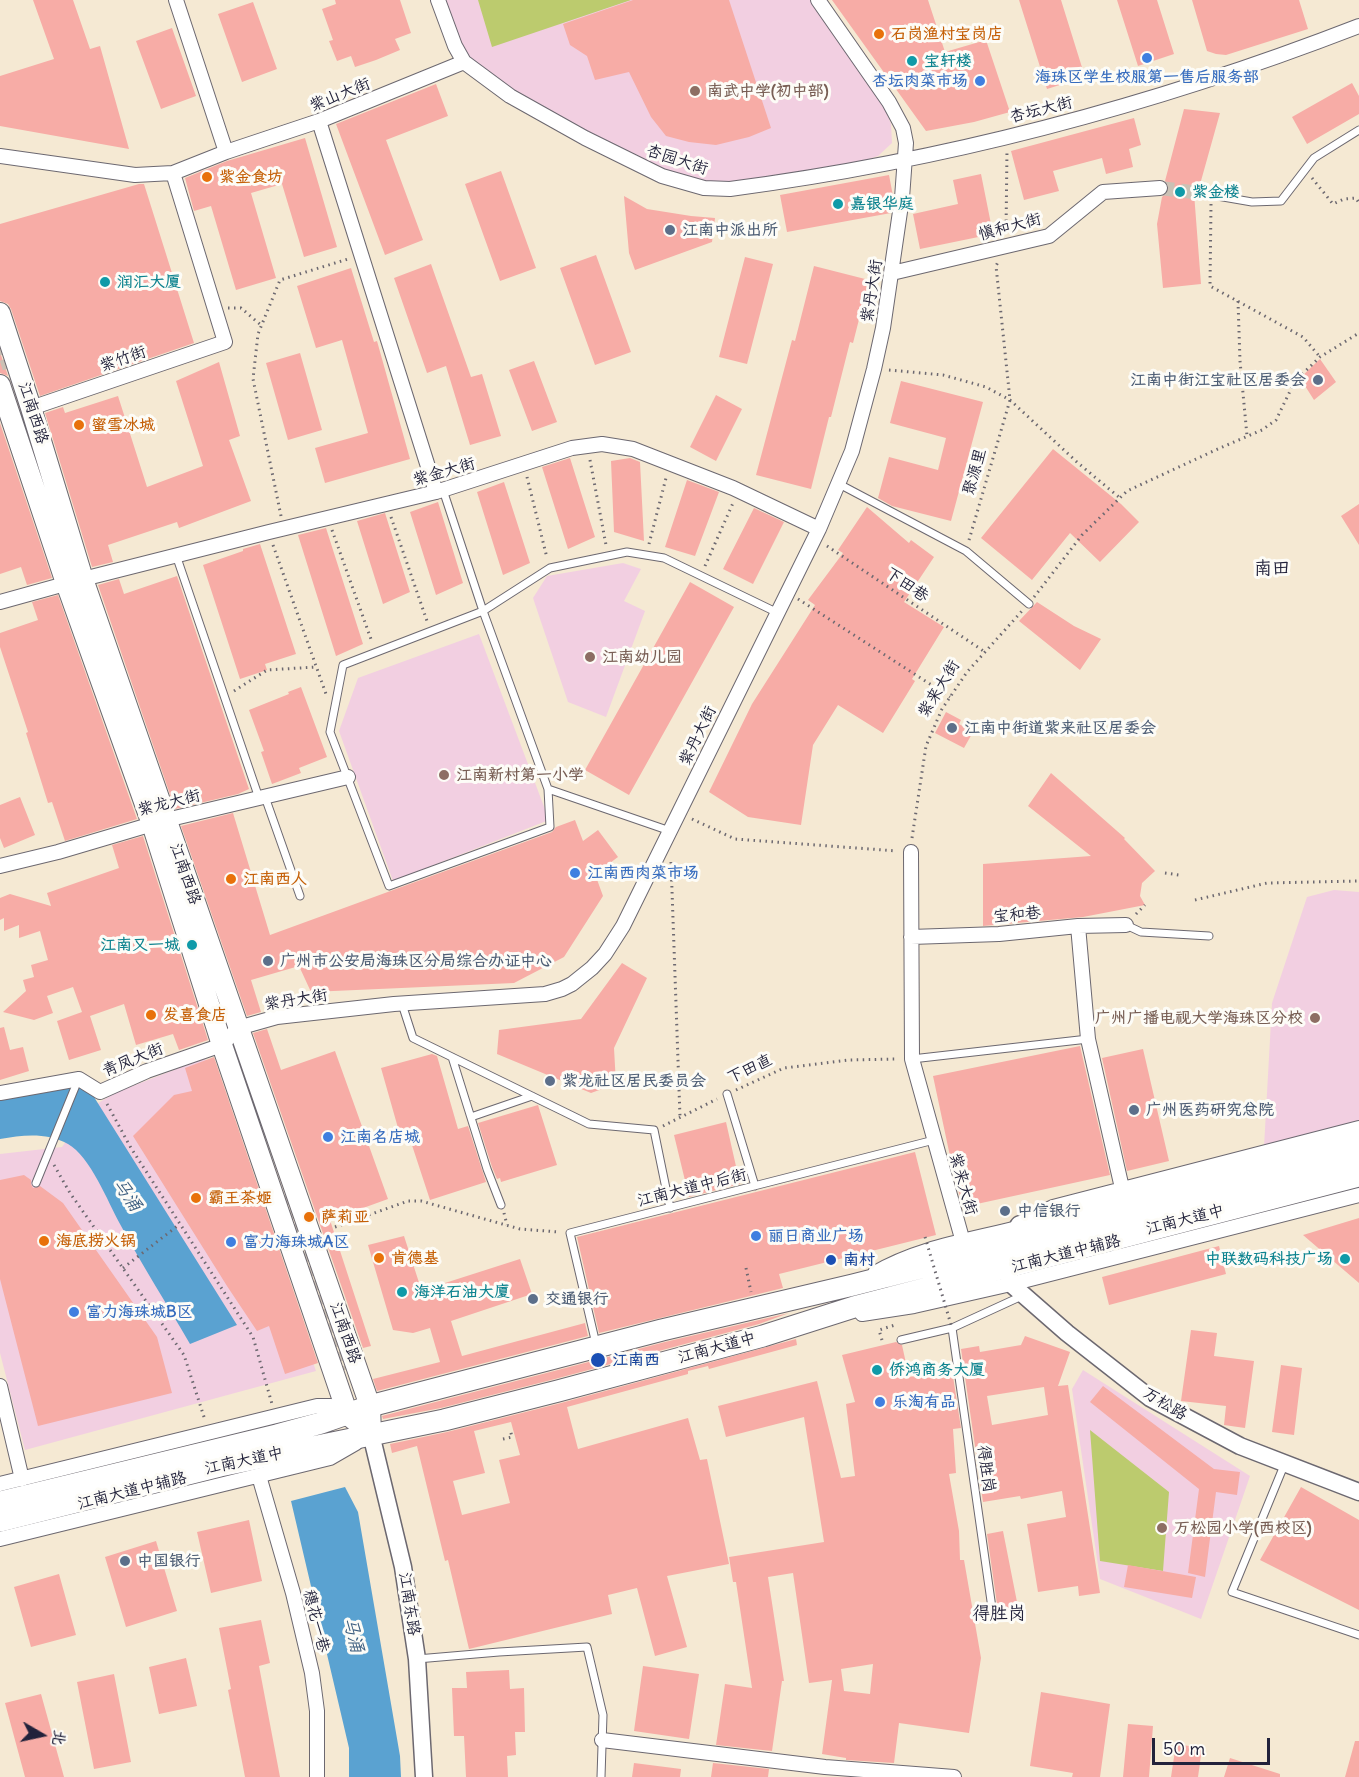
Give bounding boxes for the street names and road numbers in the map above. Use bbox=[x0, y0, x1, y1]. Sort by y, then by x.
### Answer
street label: 紫山大街 bbox=[307, 74, 373, 116]
street label: 杏坛大街 bbox=[1008, 93, 1074, 127]
street label: 杏园大街 bbox=[644, 141, 710, 179]
street label: 慎和大街 bbox=[977, 209, 1043, 245]
street label: 紫丹大街 bbox=[858, 258, 886, 324]
street label: 紫竹街 bbox=[97, 342, 149, 376]
street label: 江南西路 bbox=[14, 380, 52, 446]
street label: 聚源里 bbox=[959, 446, 991, 498]
street label: 紫金大街 bbox=[411, 454, 477, 490]
street label: 下田巷 bbox=[882, 564, 932, 606]
street label: 紫来大街 bbox=[914, 657, 964, 721]
street label: 紫丹大街 bbox=[675, 703, 721, 769]
street label: 紫龙大街 bbox=[136, 786, 202, 820]
street label: 江南西路 bbox=[166, 841, 204, 907]
street label: 宝和巷 bbox=[992, 903, 1042, 927]
street label: 紫丹大街 bbox=[263, 986, 329, 1014]
street label: 青凤大街 bbox=[100, 1039, 166, 1081]
street label: 下田直 bbox=[724, 1050, 776, 1088]
street label: 紫来大街 bbox=[945, 1151, 981, 1217]
street label: 江南大道中后街 bbox=[635, 1165, 749, 1211]
street label: 江南大道中 bbox=[1144, 1201, 1226, 1239]
street label: 江南大道中辅路 bbox=[1009, 1231, 1123, 1277]
street label: 江南西路 bbox=[326, 1300, 364, 1366]
street label: 江南大道中 bbox=[676, 1328, 758, 1368]
street label: 万松路 bbox=[1139, 1383, 1191, 1425]
street label: 江南大道中 bbox=[203, 1443, 285, 1479]
street label: 得胜岗 bbox=[973, 1444, 999, 1494]
street label: 江南大道中辅路 bbox=[75, 1468, 189, 1514]
street label: 江南东路 bbox=[395, 1571, 423, 1637]
street label: 穗花一巷 bbox=[299, 1588, 333, 1654]

